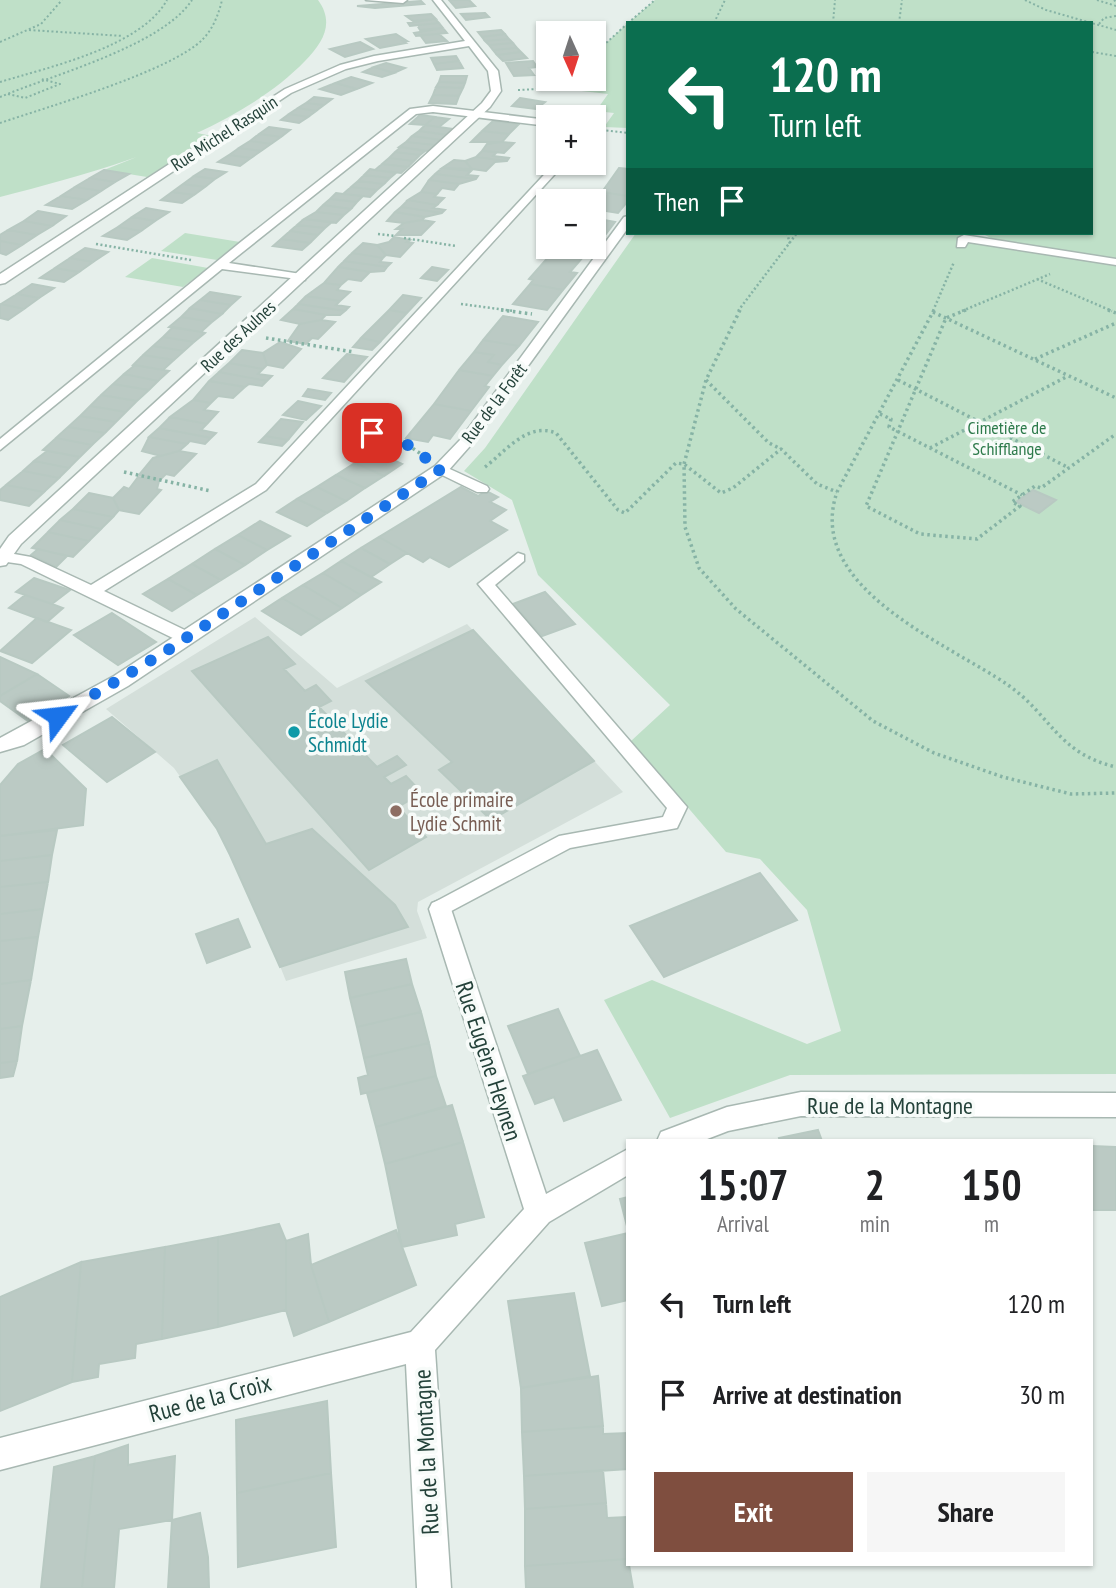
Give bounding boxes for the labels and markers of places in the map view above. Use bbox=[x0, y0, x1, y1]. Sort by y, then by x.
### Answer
pin bbox=[342, 403, 402, 463]
place label: École Lydie Schmidt bbox=[308, 707, 389, 758]
marker: École Lydie Schmidt bbox=[286, 724, 302, 740]
place label: École primaire Lydie Schmit bbox=[410, 786, 514, 837]
marker: École primaire Lydie Schmit bbox=[388, 803, 404, 819]

